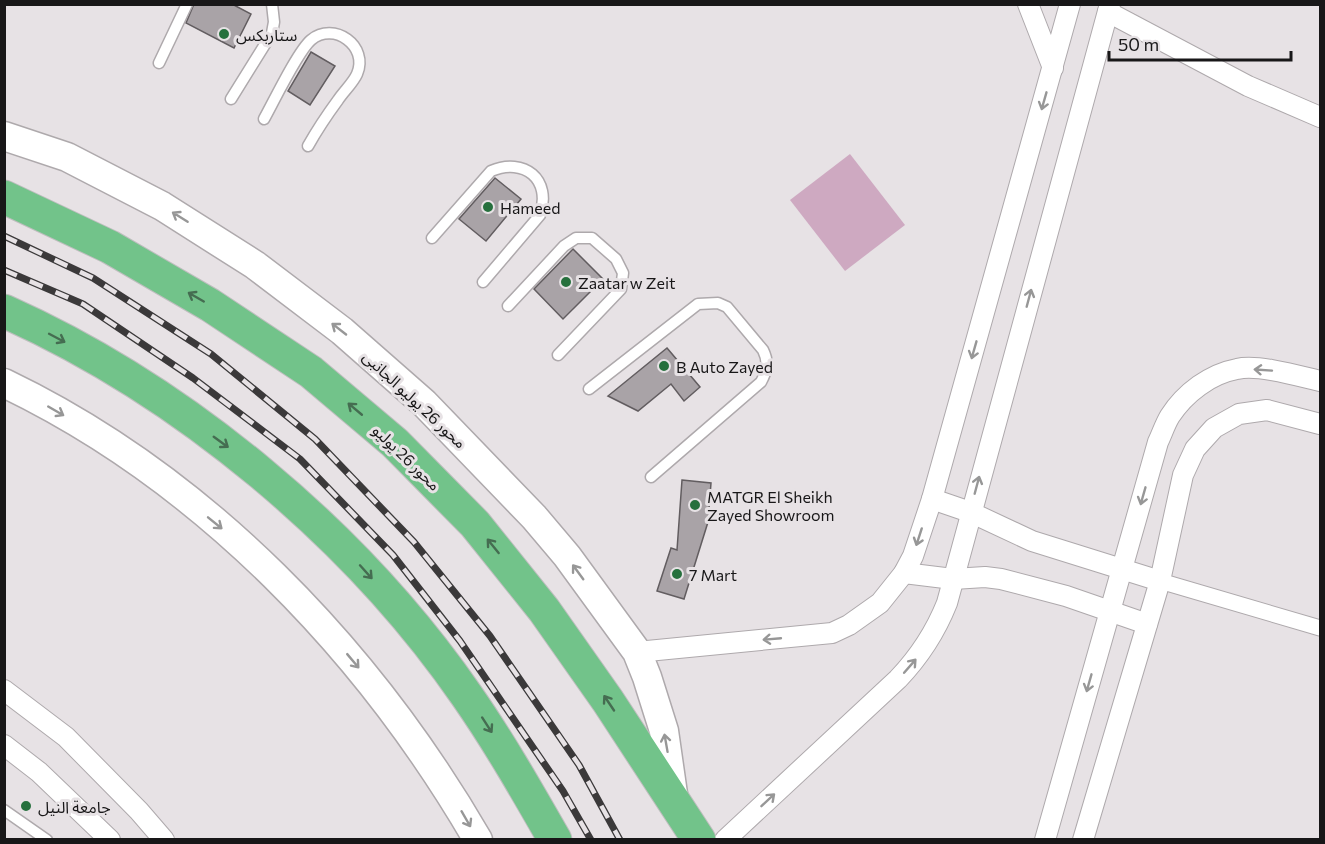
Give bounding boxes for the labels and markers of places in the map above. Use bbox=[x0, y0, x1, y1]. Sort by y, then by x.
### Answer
place label: ستاربكس bbox=[236, 25, 297, 45]
marker: ستاربكس bbox=[217, 27, 231, 41]
place label: Hameed bbox=[500, 198, 560, 217]
marker: Hameed bbox=[481, 200, 495, 214]
place label: Zaatar w Zeit bbox=[578, 273, 676, 292]
marker: Zaatar w Zeit bbox=[559, 275, 573, 289]
place label: B Auto Zayed bbox=[676, 357, 773, 376]
marker: B Auto Zayed bbox=[657, 359, 671, 373]
place label: MATGR El Sheikh Zayed Showroom bbox=[707, 487, 835, 524]
marker: MATGR El Sheikh Zayed Showroom bbox=[688, 498, 702, 512]
place label: 7 Mart bbox=[689, 565, 737, 584]
marker: 7 Mart bbox=[670, 567, 684, 581]
place label: جامعة النيل bbox=[38, 797, 111, 817]
marker: جامعة النيل bbox=[19, 799, 33, 813]

